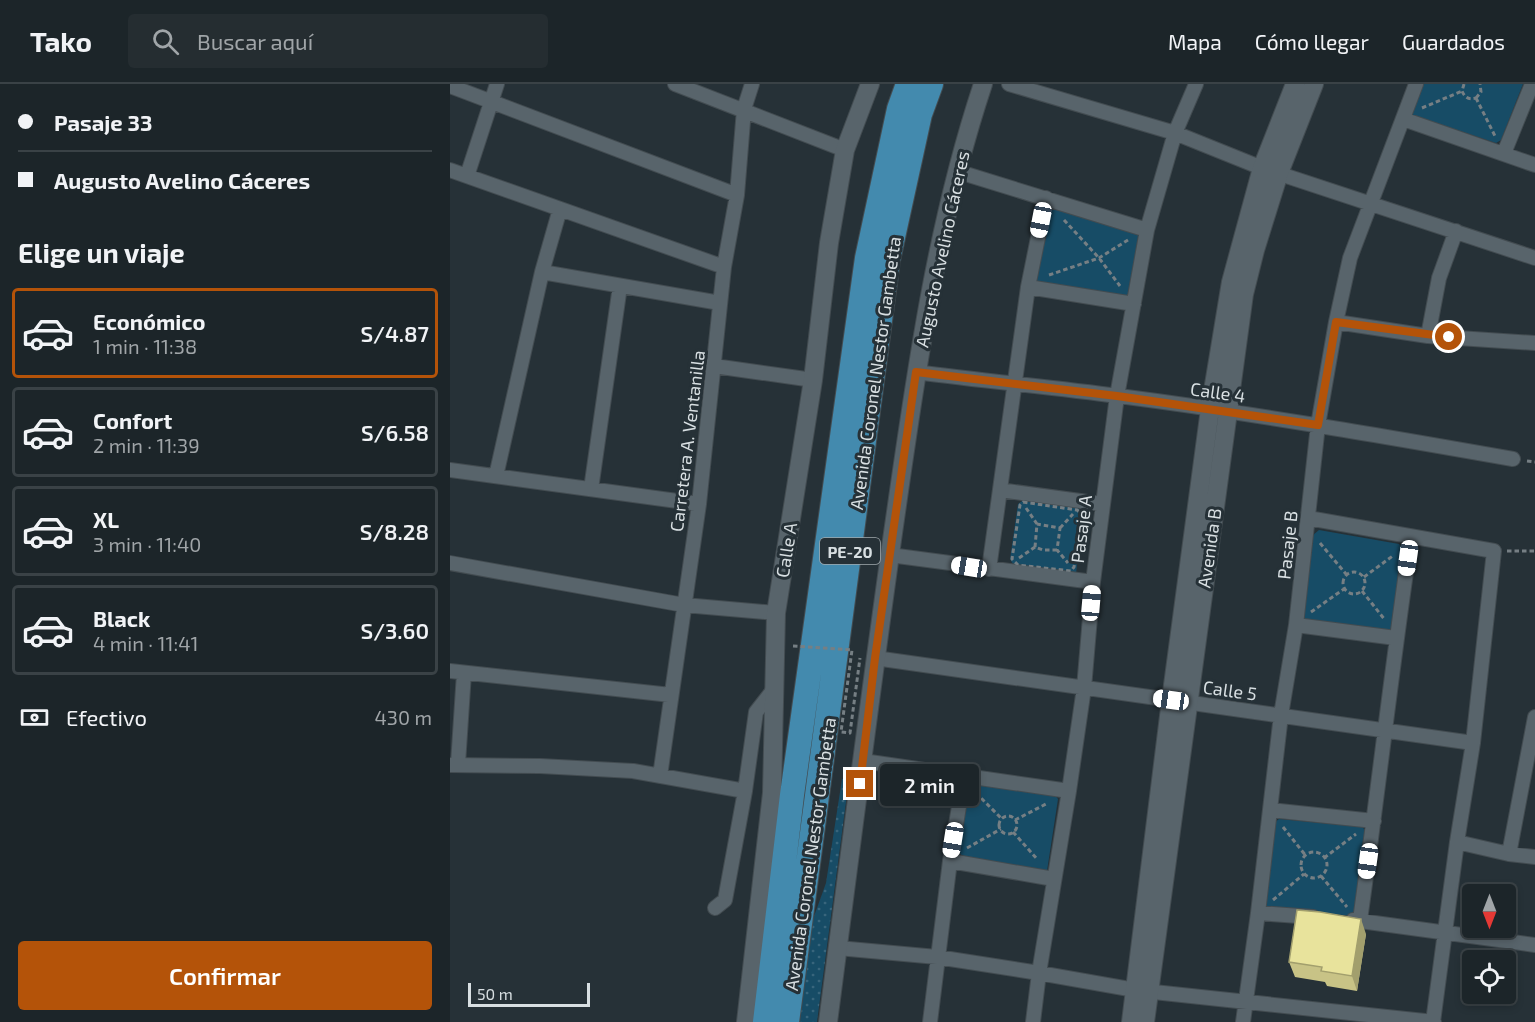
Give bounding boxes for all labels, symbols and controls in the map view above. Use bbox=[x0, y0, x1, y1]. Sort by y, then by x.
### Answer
search box bbox=[128, 14, 548, 68]
text: Tako bbox=[30, 24, 92, 58]
icon: search bbox=[149, 25, 182, 58]
text: Buscar aquí bbox=[197, 28, 313, 54]
text: Mapa bbox=[1168, 29, 1222, 54]
text: Cómo llegar bbox=[1255, 29, 1369, 54]
text: Guardados bbox=[1402, 29, 1505, 54]
text: Pasaje 33 bbox=[54, 109, 152, 135]
street label: Augusto Avelino Cáceres bbox=[910, 149, 974, 349]
text: Augusto Avelino Cáceres bbox=[54, 167, 310, 193]
car bbox=[1029, 201, 1053, 239]
street label: Avenida Coronel Nestor Gambetta bbox=[845, 235, 905, 511]
text: Elige un viaje bbox=[18, 236, 185, 268]
icon: car bbox=[21, 306, 75, 360]
text: Económico bbox=[93, 308, 205, 334]
text: S/4.87 bbox=[361, 320, 429, 346]
route start bbox=[1435, 323, 1462, 350]
text: 1 min · 11:38 bbox=[93, 334, 197, 358]
street label: Carretera A. Ventanilla bbox=[665, 349, 709, 533]
street label: Calle 4 bbox=[1189, 377, 1247, 407]
icon: car bbox=[21, 405, 75, 459]
text: Confort bbox=[93, 407, 172, 433]
text: S/6.58 bbox=[361, 419, 429, 445]
text: 2 min · 11:39 bbox=[93, 433, 200, 457]
street label: Pasaje A bbox=[1066, 493, 1096, 564]
icon: car bbox=[21, 504, 75, 558]
text: XL bbox=[93, 506, 119, 532]
street label: Avenida B bbox=[1193, 507, 1225, 589]
street label: Pasaje B bbox=[1272, 510, 1302, 580]
text: S/8.28 bbox=[360, 518, 429, 544]
street label: Calle A bbox=[771, 520, 801, 579]
text: 3 min · 11:40 bbox=[93, 532, 201, 556]
road number: PE-20 bbox=[820, 538, 880, 564]
car bbox=[1397, 539, 1419, 577]
car bbox=[950, 555, 988, 579]
car bbox=[1080, 584, 1102, 622]
icon: car bbox=[21, 603, 75, 657]
text: Black bbox=[93, 605, 150, 631]
text: S/3.60 bbox=[361, 617, 429, 643]
text: 4 min · 11:41 bbox=[93, 631, 198, 655]
street label: Calle 5 bbox=[1202, 675, 1258, 705]
car bbox=[1152, 689, 1190, 711]
icon: cash bbox=[18, 701, 51, 734]
text: Efectivo bbox=[66, 704, 147, 730]
text: 430 m bbox=[375, 705, 432, 729]
street label: Avenida Coronel Nestor Gambetta bbox=[780, 716, 840, 992]
callout: 2 min bbox=[881, 763, 980, 805]
route end bbox=[846, 770, 873, 797]
text: 2 min bbox=[904, 773, 955, 797]
car bbox=[941, 821, 965, 859]
car bbox=[1357, 842, 1379, 880]
north arrow bbox=[1462, 884, 1516, 938]
map controls bbox=[1462, 884, 1516, 1004]
button: Confirmar bbox=[18, 941, 432, 1010]
button: locate bbox=[1462, 950, 1516, 1004]
scale bar bbox=[468, 980, 590, 1008]
text: 50 m bbox=[477, 984, 513, 1003]

